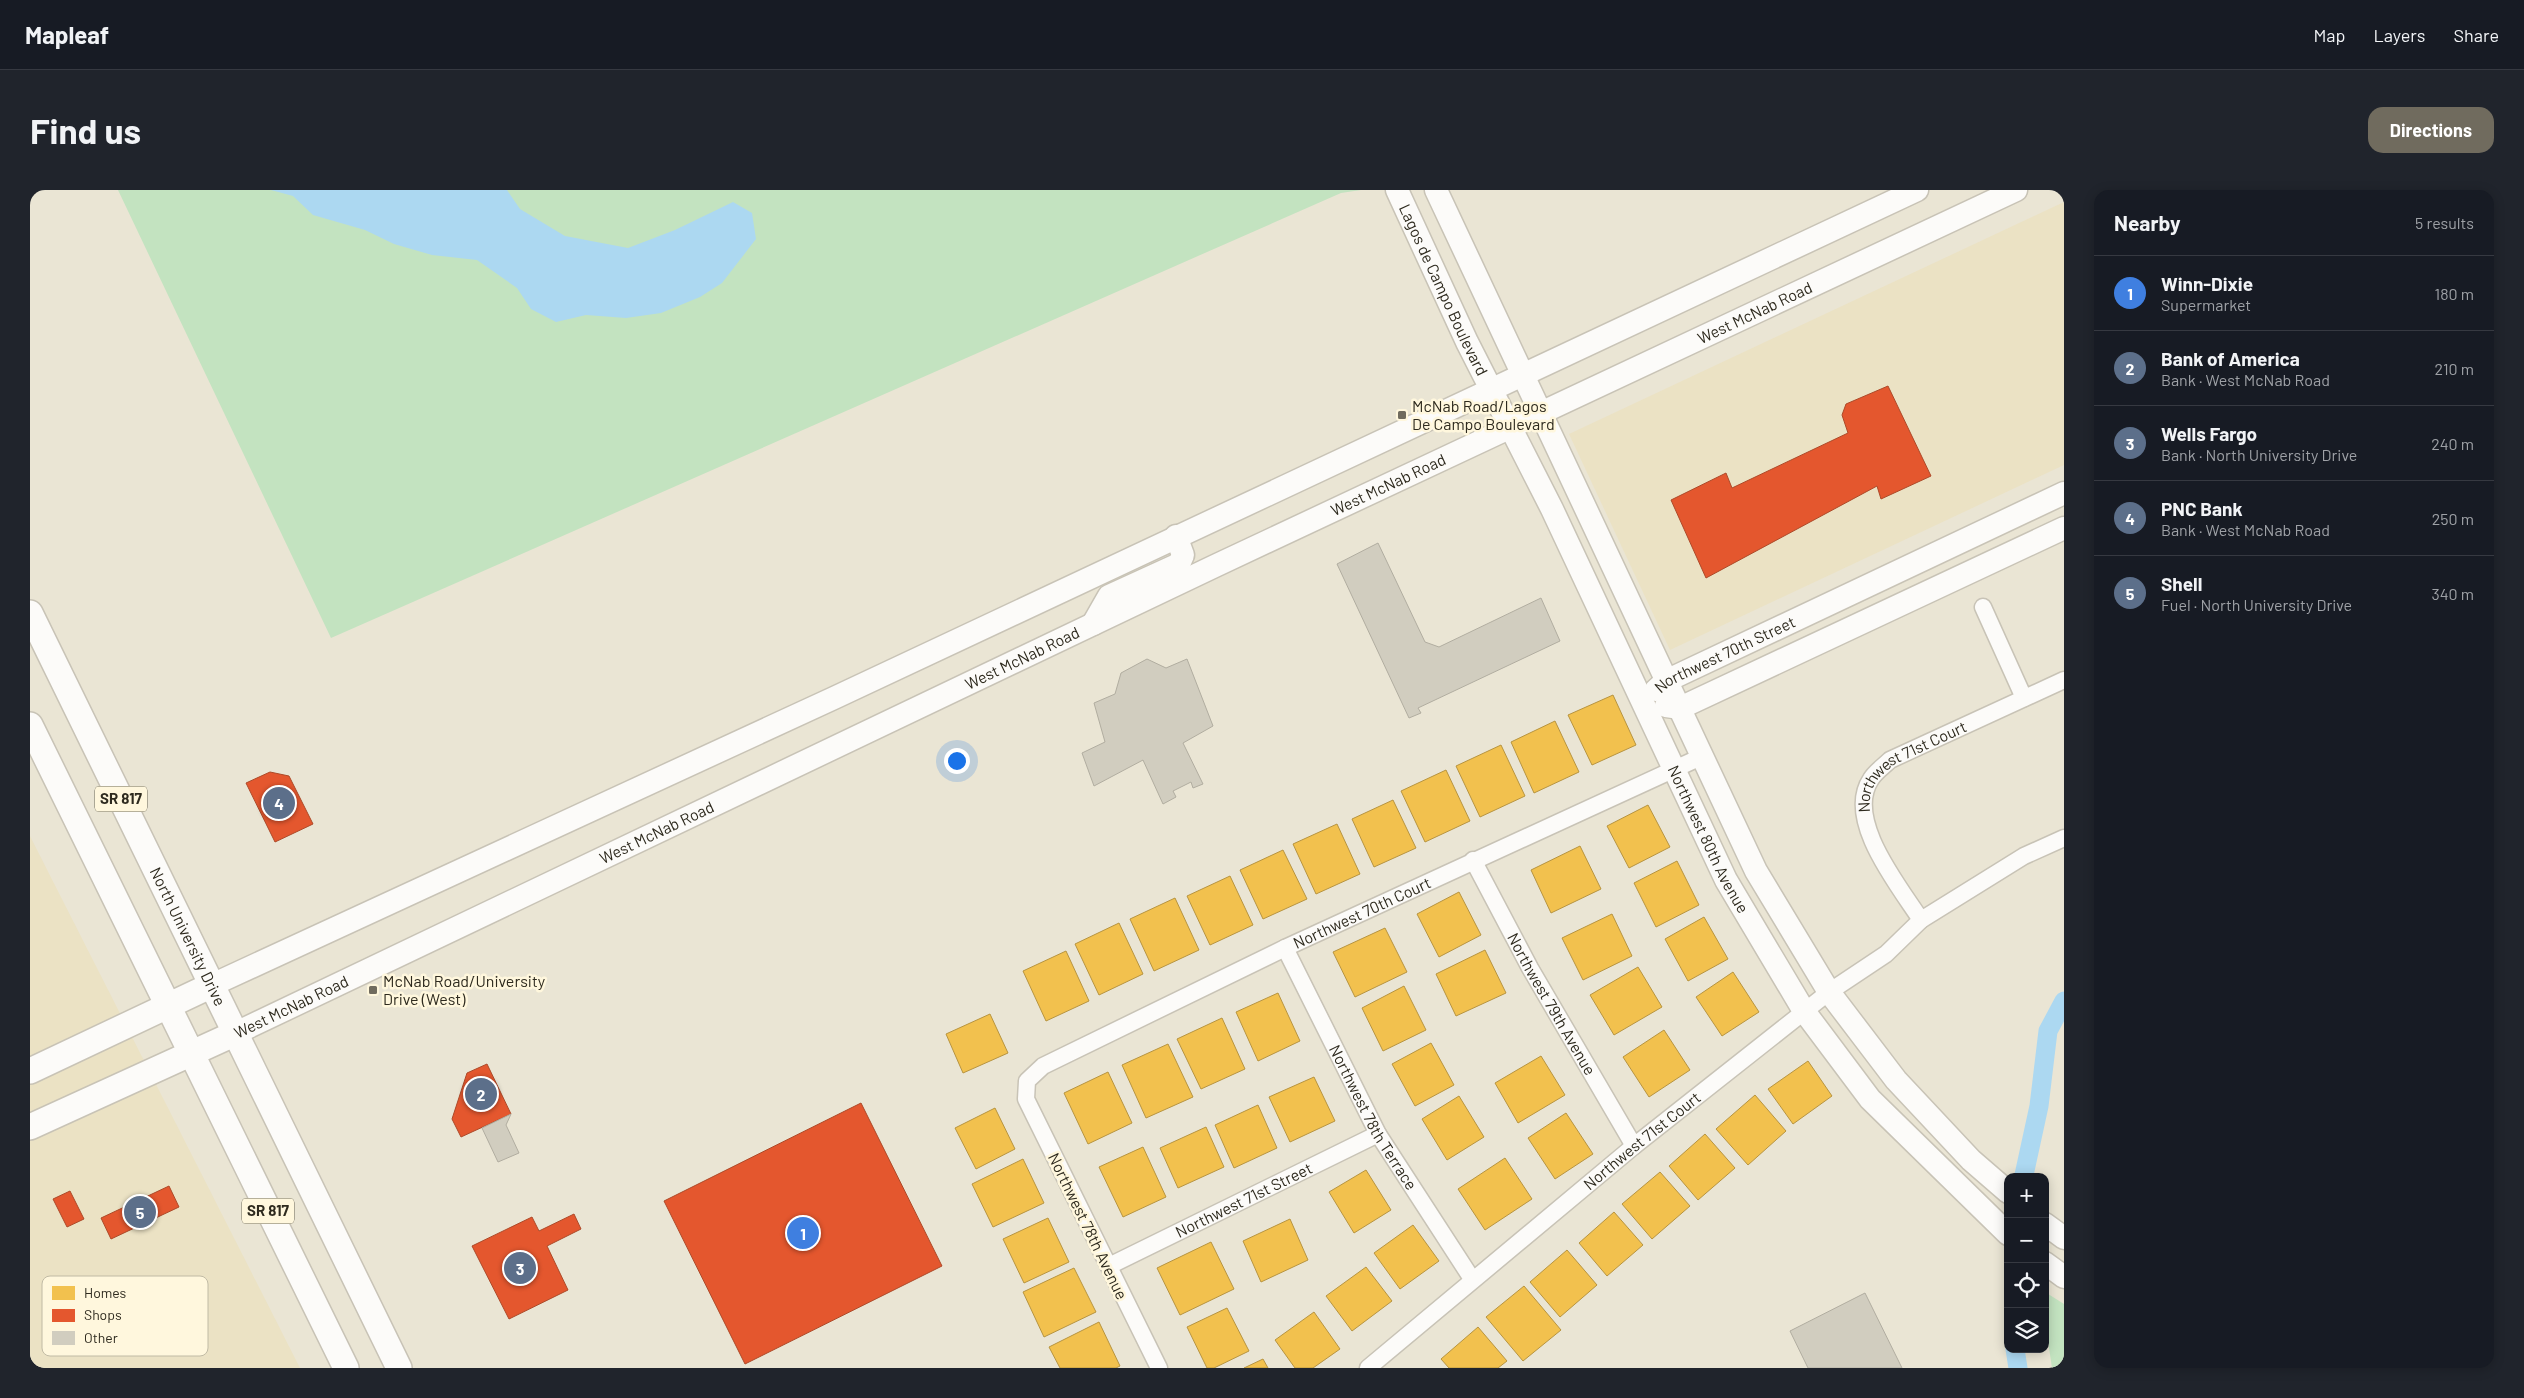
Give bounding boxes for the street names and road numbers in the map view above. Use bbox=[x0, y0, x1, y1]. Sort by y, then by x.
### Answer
street label: Lagos de Campo Boulevard bbox=[1396, 201, 1492, 378]
street label: West McNab Road bbox=[1694, 277, 1815, 347]
street label: West McNab Road bbox=[1328, 449, 1448, 519]
street label: Northwest 70th Street bbox=[1650, 611, 1798, 696]
street label: West McNab Road bbox=[962, 622, 1082, 693]
street label: Northwest 71st Court bbox=[1854, 716, 1969, 813]
street label: Northwest 80th Avenue bbox=[1665, 762, 1753, 916]
road number: SR 817 bbox=[95, 786, 147, 812]
street label: West McNab Road bbox=[596, 797, 717, 867]
street label: North University Drive bbox=[147, 864, 230, 1009]
street label: Northwest 70th Court bbox=[1290, 872, 1434, 952]
street label: Northwest 79th Avenue bbox=[1504, 929, 1600, 1078]
street label: West McNab Road bbox=[231, 971, 351, 1042]
street label: Northwest 78th Terrace bbox=[1326, 1041, 1422, 1193]
street label: Northwest 71st Court bbox=[1579, 1087, 1704, 1193]
street label: Northwest 78th Avenue bbox=[1045, 1149, 1132, 1302]
street label: Northwest 71st Street bbox=[1172, 1158, 1315, 1241]
road number: SR 817 bbox=[242, 1198, 294, 1224]

